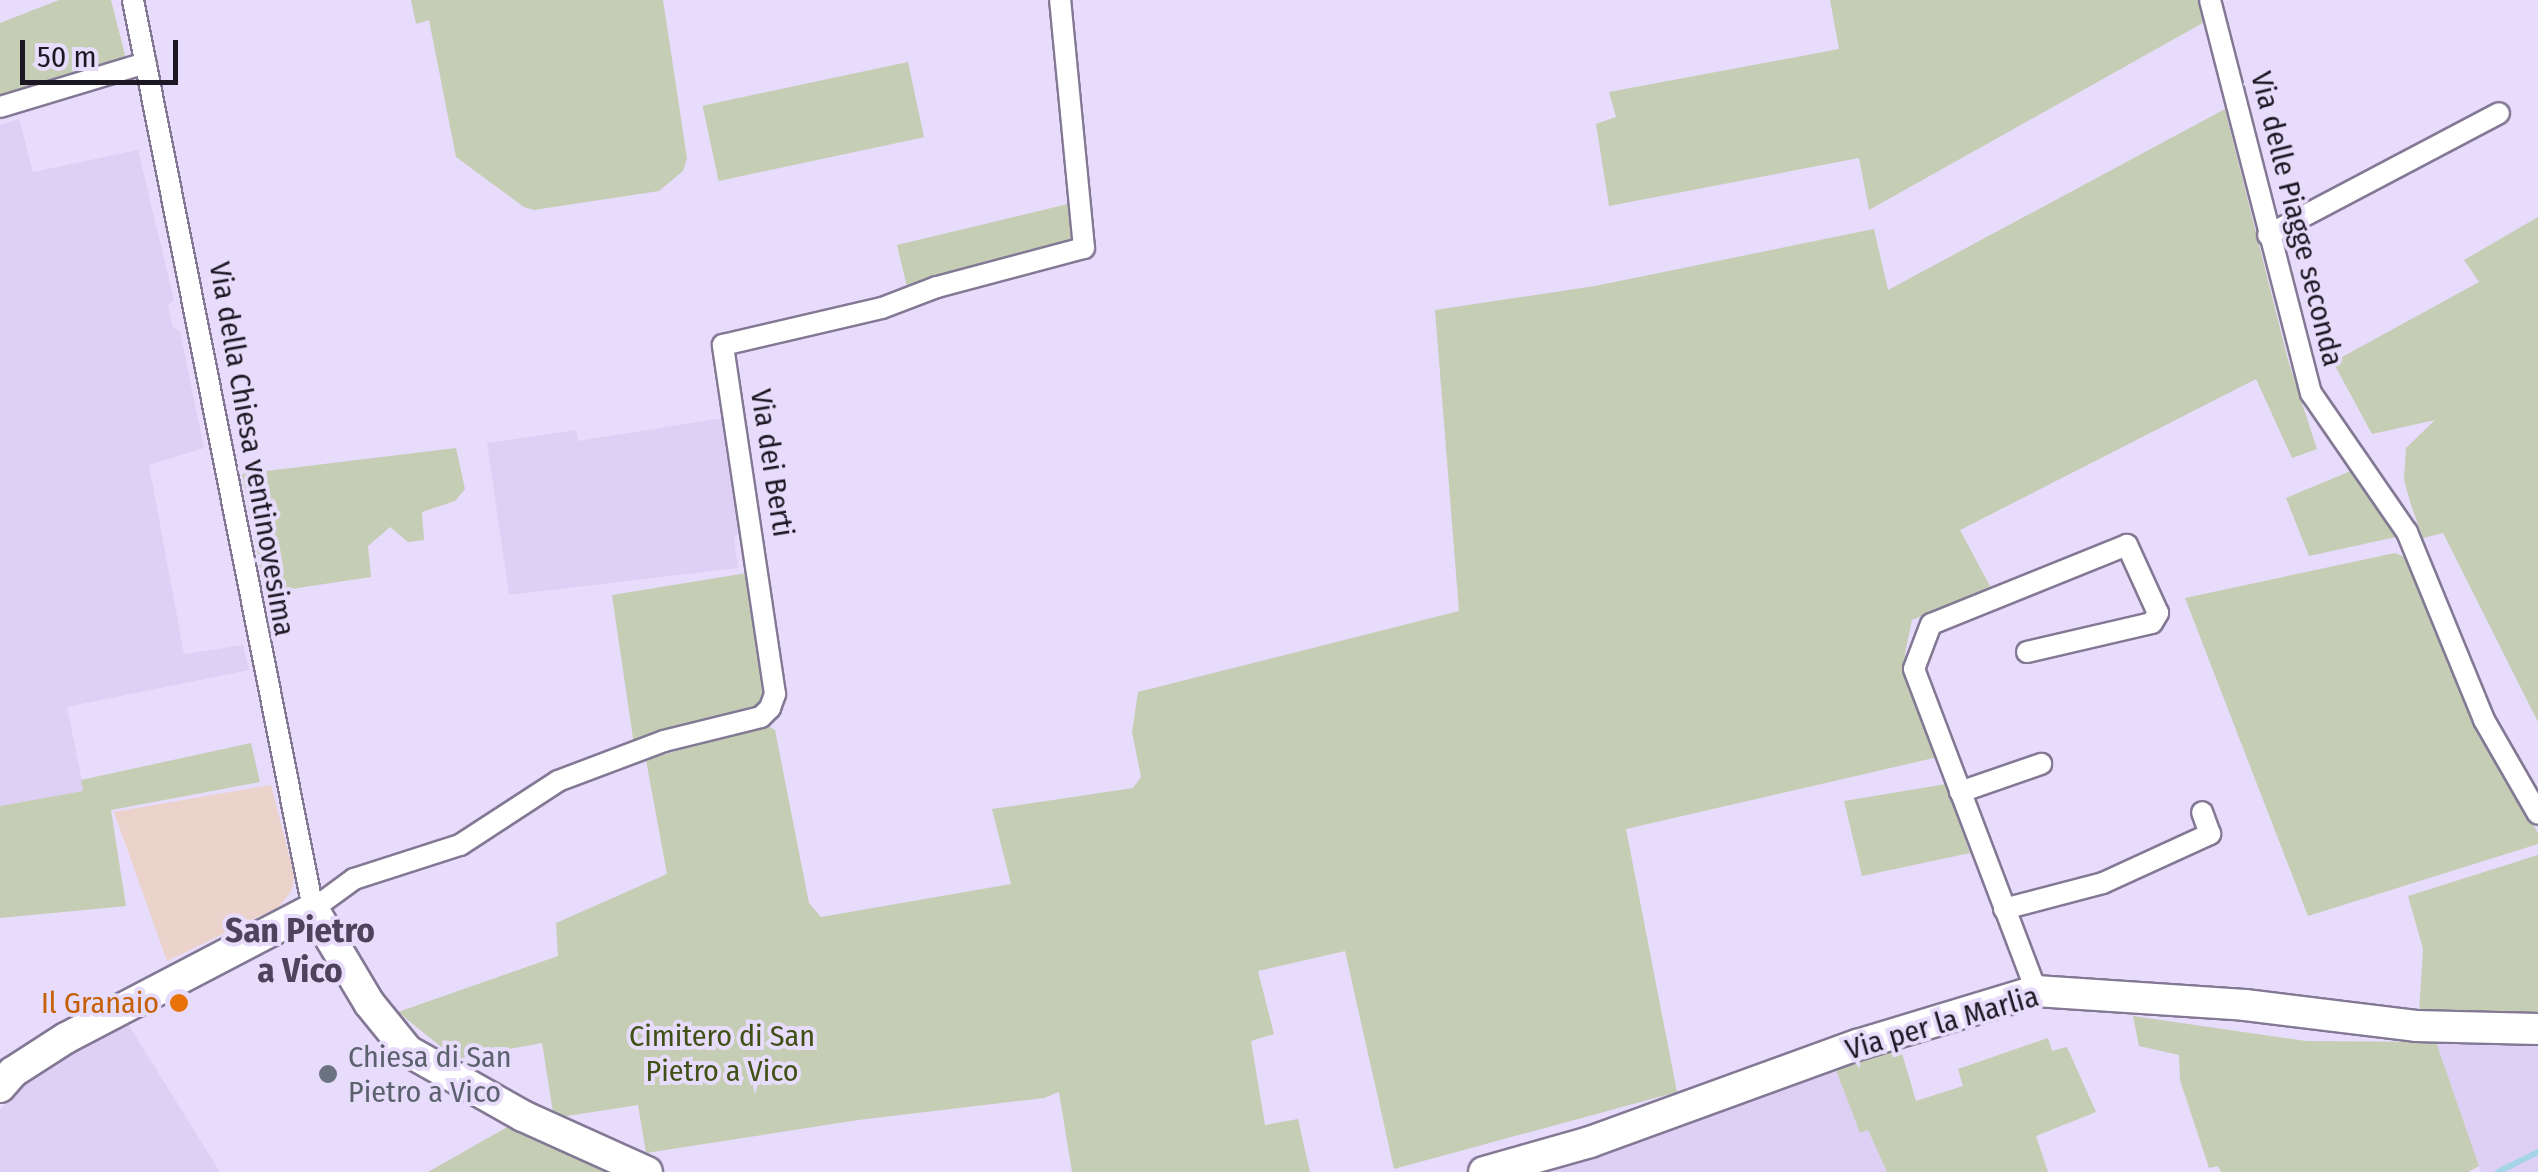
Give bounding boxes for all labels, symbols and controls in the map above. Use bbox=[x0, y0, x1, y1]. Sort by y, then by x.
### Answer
scale bar bbox=[25, 20, 182, 82]
text: 50 m bbox=[37, 39, 97, 75]
street label: Via delle Piagge seconda bbox=[2243, 68, 2351, 370]
street label: Via della Chiesa ventinovesima bbox=[201, 259, 303, 639]
street label: Via dei Berti bbox=[743, 387, 801, 539]
district label: San Pietro a Vico bbox=[225, 909, 375, 991]
street label: Via per la Marlia bbox=[1841, 978, 2043, 1068]
place label: Il Granaio bbox=[41, 985, 159, 1021]
marker: Il Granaio bbox=[168, 992, 190, 1014]
park label: Cimitero di San Pietro a Vico bbox=[629, 1018, 815, 1088]
place label: Chiesa di San Pietro a Vico bbox=[348, 1039, 512, 1110]
marker: Chiesa di San Pietro a Vico bbox=[317, 1063, 339, 1085]

